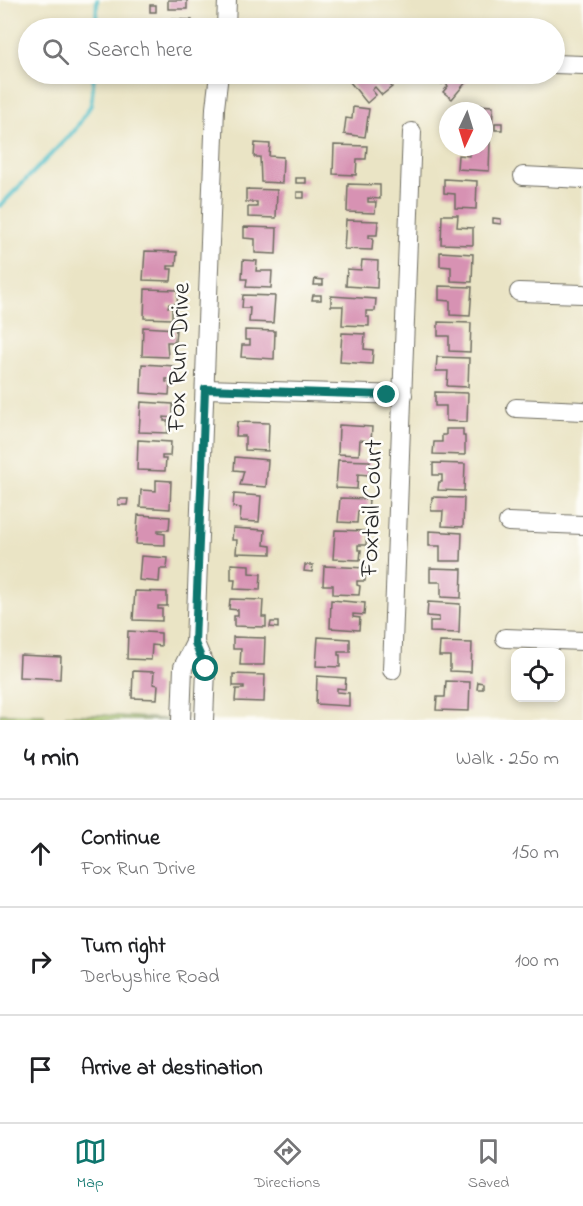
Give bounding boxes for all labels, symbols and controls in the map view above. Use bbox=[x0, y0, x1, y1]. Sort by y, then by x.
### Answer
search box bbox=[18, 18, 565, 84]
icon: search bbox=[39, 35, 72, 68]
text: Search here bbox=[87, 35, 192, 67]
north arrow bbox=[439, 102, 493, 156]
street label: Fox Run Drive bbox=[158, 282, 202, 433]
route end bbox=[373, 381, 399, 407]
street label: Foxtail Court bbox=[352, 438, 394, 578]
map controls bbox=[511, 648, 565, 702]
button: locate bbox=[511, 648, 565, 702]
route start bbox=[192, 655, 218, 681]
text: 4 min bbox=[24, 740, 79, 778]
text: Walk · 250 m bbox=[456, 745, 559, 774]
text: Continue bbox=[81, 823, 160, 855]
icon: ahead bbox=[24, 837, 57, 870]
text: 150 m bbox=[512, 839, 559, 868]
text: Fox Run Drive bbox=[81, 855, 196, 884]
text: Turn right bbox=[81, 931, 166, 963]
icon: right bbox=[24, 945, 57, 978]
text: 100 m bbox=[515, 947, 559, 976]
text: Derbyshire Road bbox=[81, 963, 219, 992]
icon: arrive bbox=[24, 1053, 57, 1086]
text: Arrive at destination bbox=[81, 1053, 263, 1085]
tab: Map bbox=[74, 1135, 107, 1195]
tab: Directions bbox=[254, 1135, 320, 1195]
tab: Saved bbox=[468, 1135, 509, 1195]

